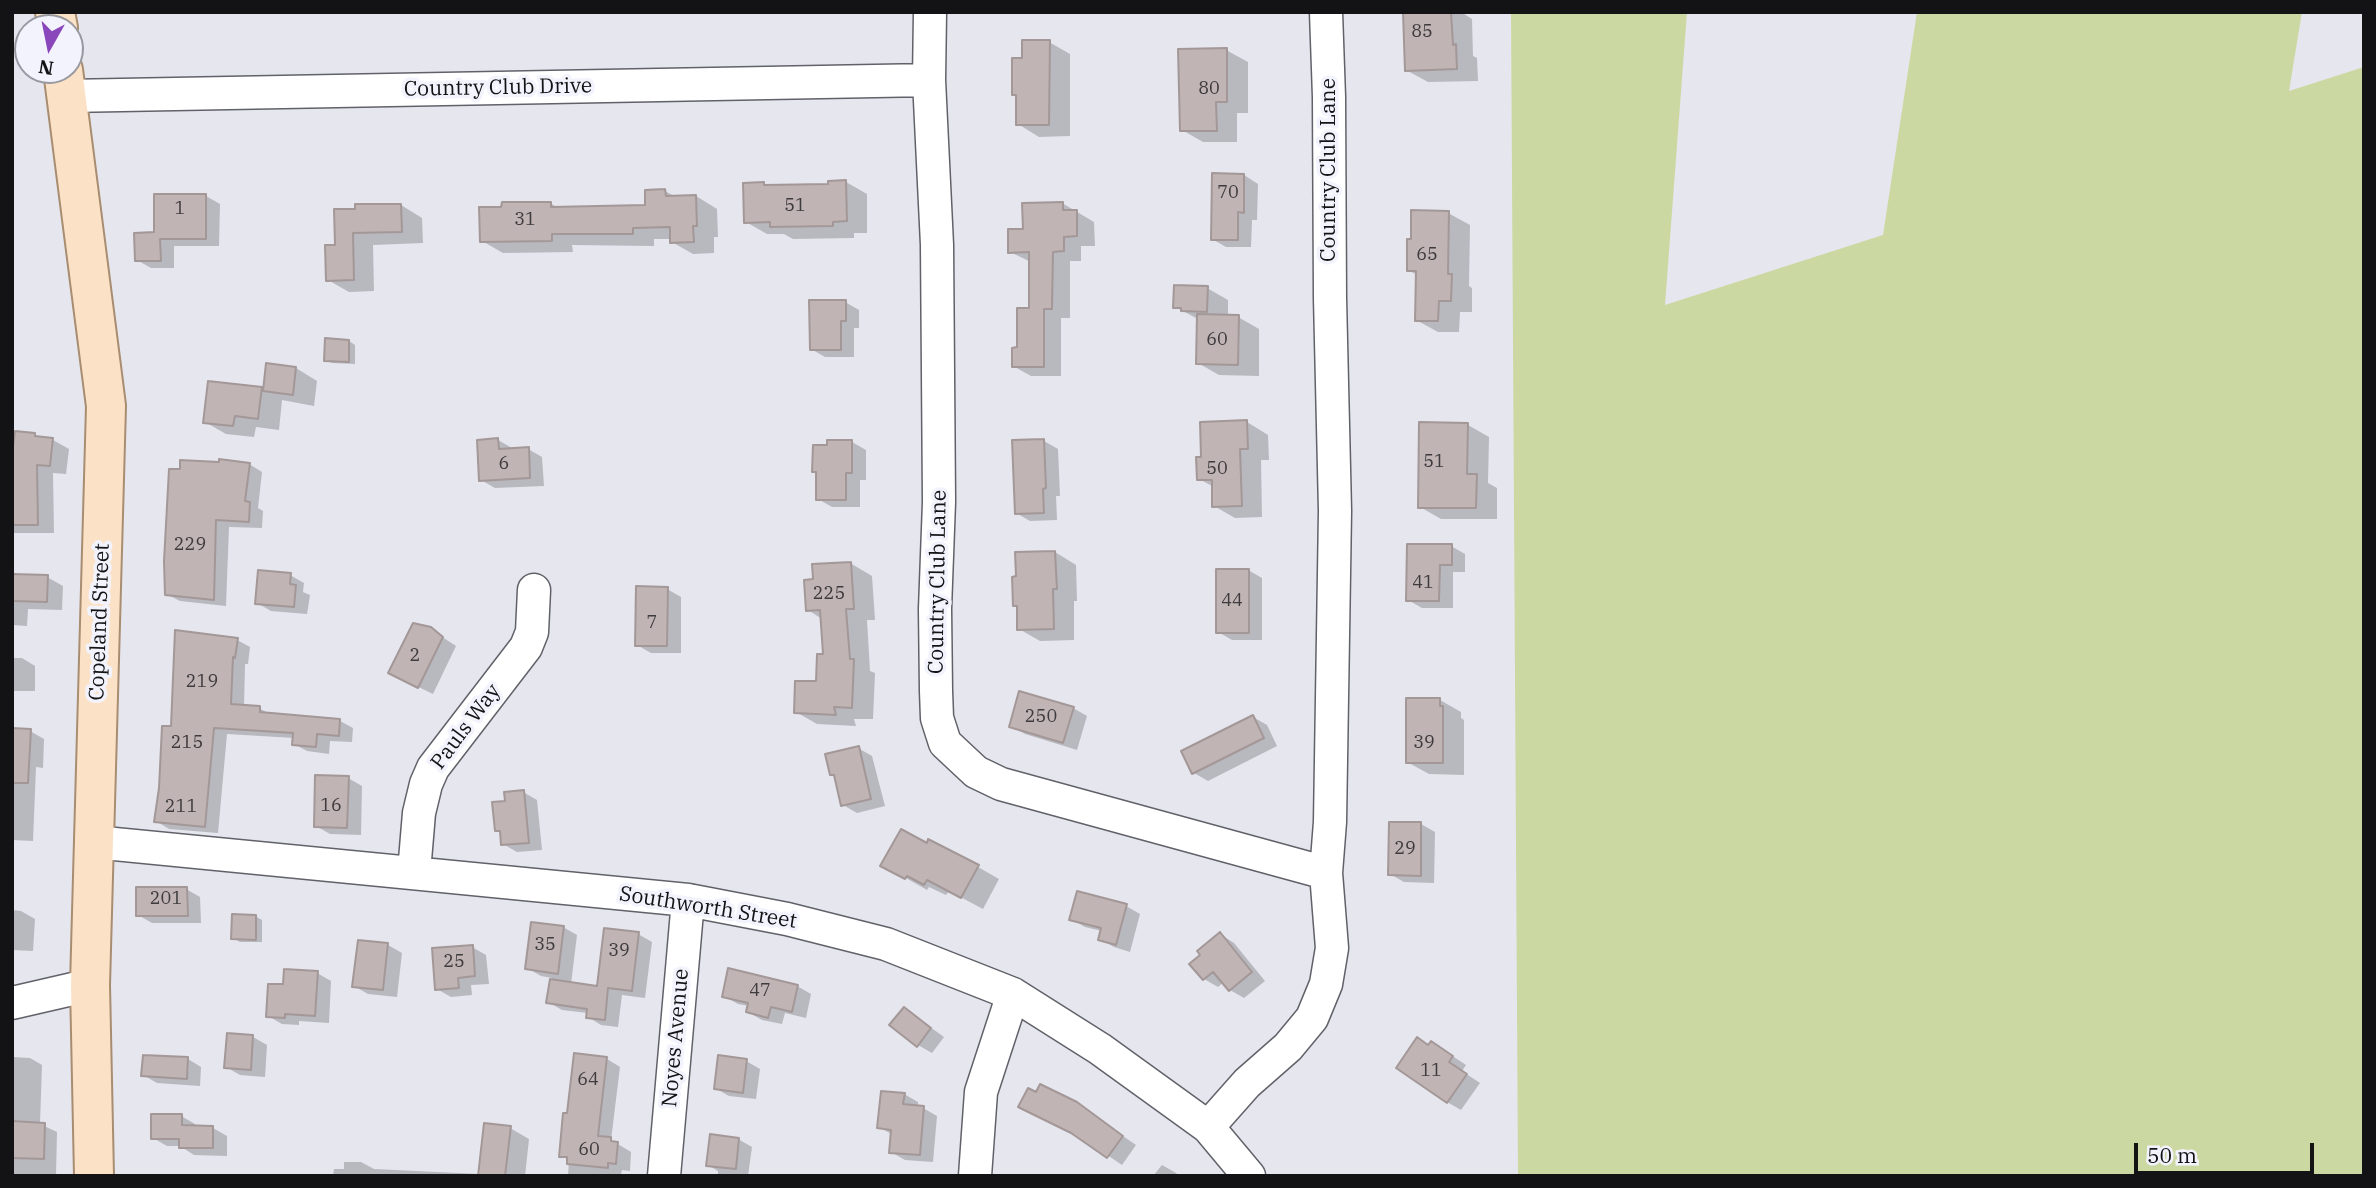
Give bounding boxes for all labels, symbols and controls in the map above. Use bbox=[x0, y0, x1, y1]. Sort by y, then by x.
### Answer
north arrow bbox=[14, 14, 84, 84]
house number: 85 bbox=[1411, 21, 1433, 43]
text: N bbox=[37, 55, 55, 81]
street label: Country Club Drive bbox=[404, 74, 592, 102]
house number: 80 bbox=[1198, 78, 1220, 100]
street label: Country Club Lane bbox=[1316, 78, 1342, 262]
house number: 70 bbox=[1217, 182, 1239, 204]
house number: 51 bbox=[784, 195, 806, 217]
house number: 1 bbox=[175, 198, 185, 220]
house number: 31 bbox=[514, 209, 536, 231]
house number: 65 bbox=[1416, 244, 1438, 266]
house number: 60 bbox=[1206, 329, 1228, 351]
house number: 51 bbox=[1423, 451, 1445, 473]
house number: 6 bbox=[499, 453, 509, 475]
house number: 50 bbox=[1206, 458, 1228, 480]
street label: Country Club Lane bbox=[924, 490, 952, 674]
house number: 229 bbox=[174, 534, 206, 556]
street label: Copeland Street bbox=[85, 543, 115, 701]
house number: 41 bbox=[1412, 572, 1434, 594]
house number: 225 bbox=[813, 583, 845, 605]
house number: 44 bbox=[1221, 590, 1243, 612]
house number: 7 bbox=[647, 612, 657, 634]
house number: 2 bbox=[410, 645, 420, 667]
house number: 219 bbox=[186, 671, 218, 693]
street label: Pauls Way bbox=[426, 679, 506, 775]
house number: 250 bbox=[1025, 706, 1057, 728]
house number: 215 bbox=[171, 732, 203, 754]
house number: 39 bbox=[1413, 732, 1435, 754]
house number: 16 bbox=[320, 795, 342, 817]
house number: 211 bbox=[165, 796, 197, 818]
house number: 29 bbox=[1394, 838, 1416, 860]
street label: Southworth Street bbox=[617, 882, 799, 934]
house number: 201 bbox=[150, 888, 182, 910]
house number: 35 bbox=[534, 934, 556, 956]
house number: 39 bbox=[608, 940, 630, 962]
house number: 25 bbox=[443, 951, 465, 973]
street label: Noyes Avenue bbox=[657, 968, 695, 1108]
house number: 47 bbox=[749, 980, 771, 1002]
house number: 11 bbox=[1420, 1060, 1442, 1082]
house number: 64 bbox=[577, 1069, 599, 1091]
scale bar bbox=[2138, 1128, 2318, 1172]
house number: 60 bbox=[578, 1139, 600, 1161]
text: 50 m bbox=[2147, 1141, 2197, 1169]

